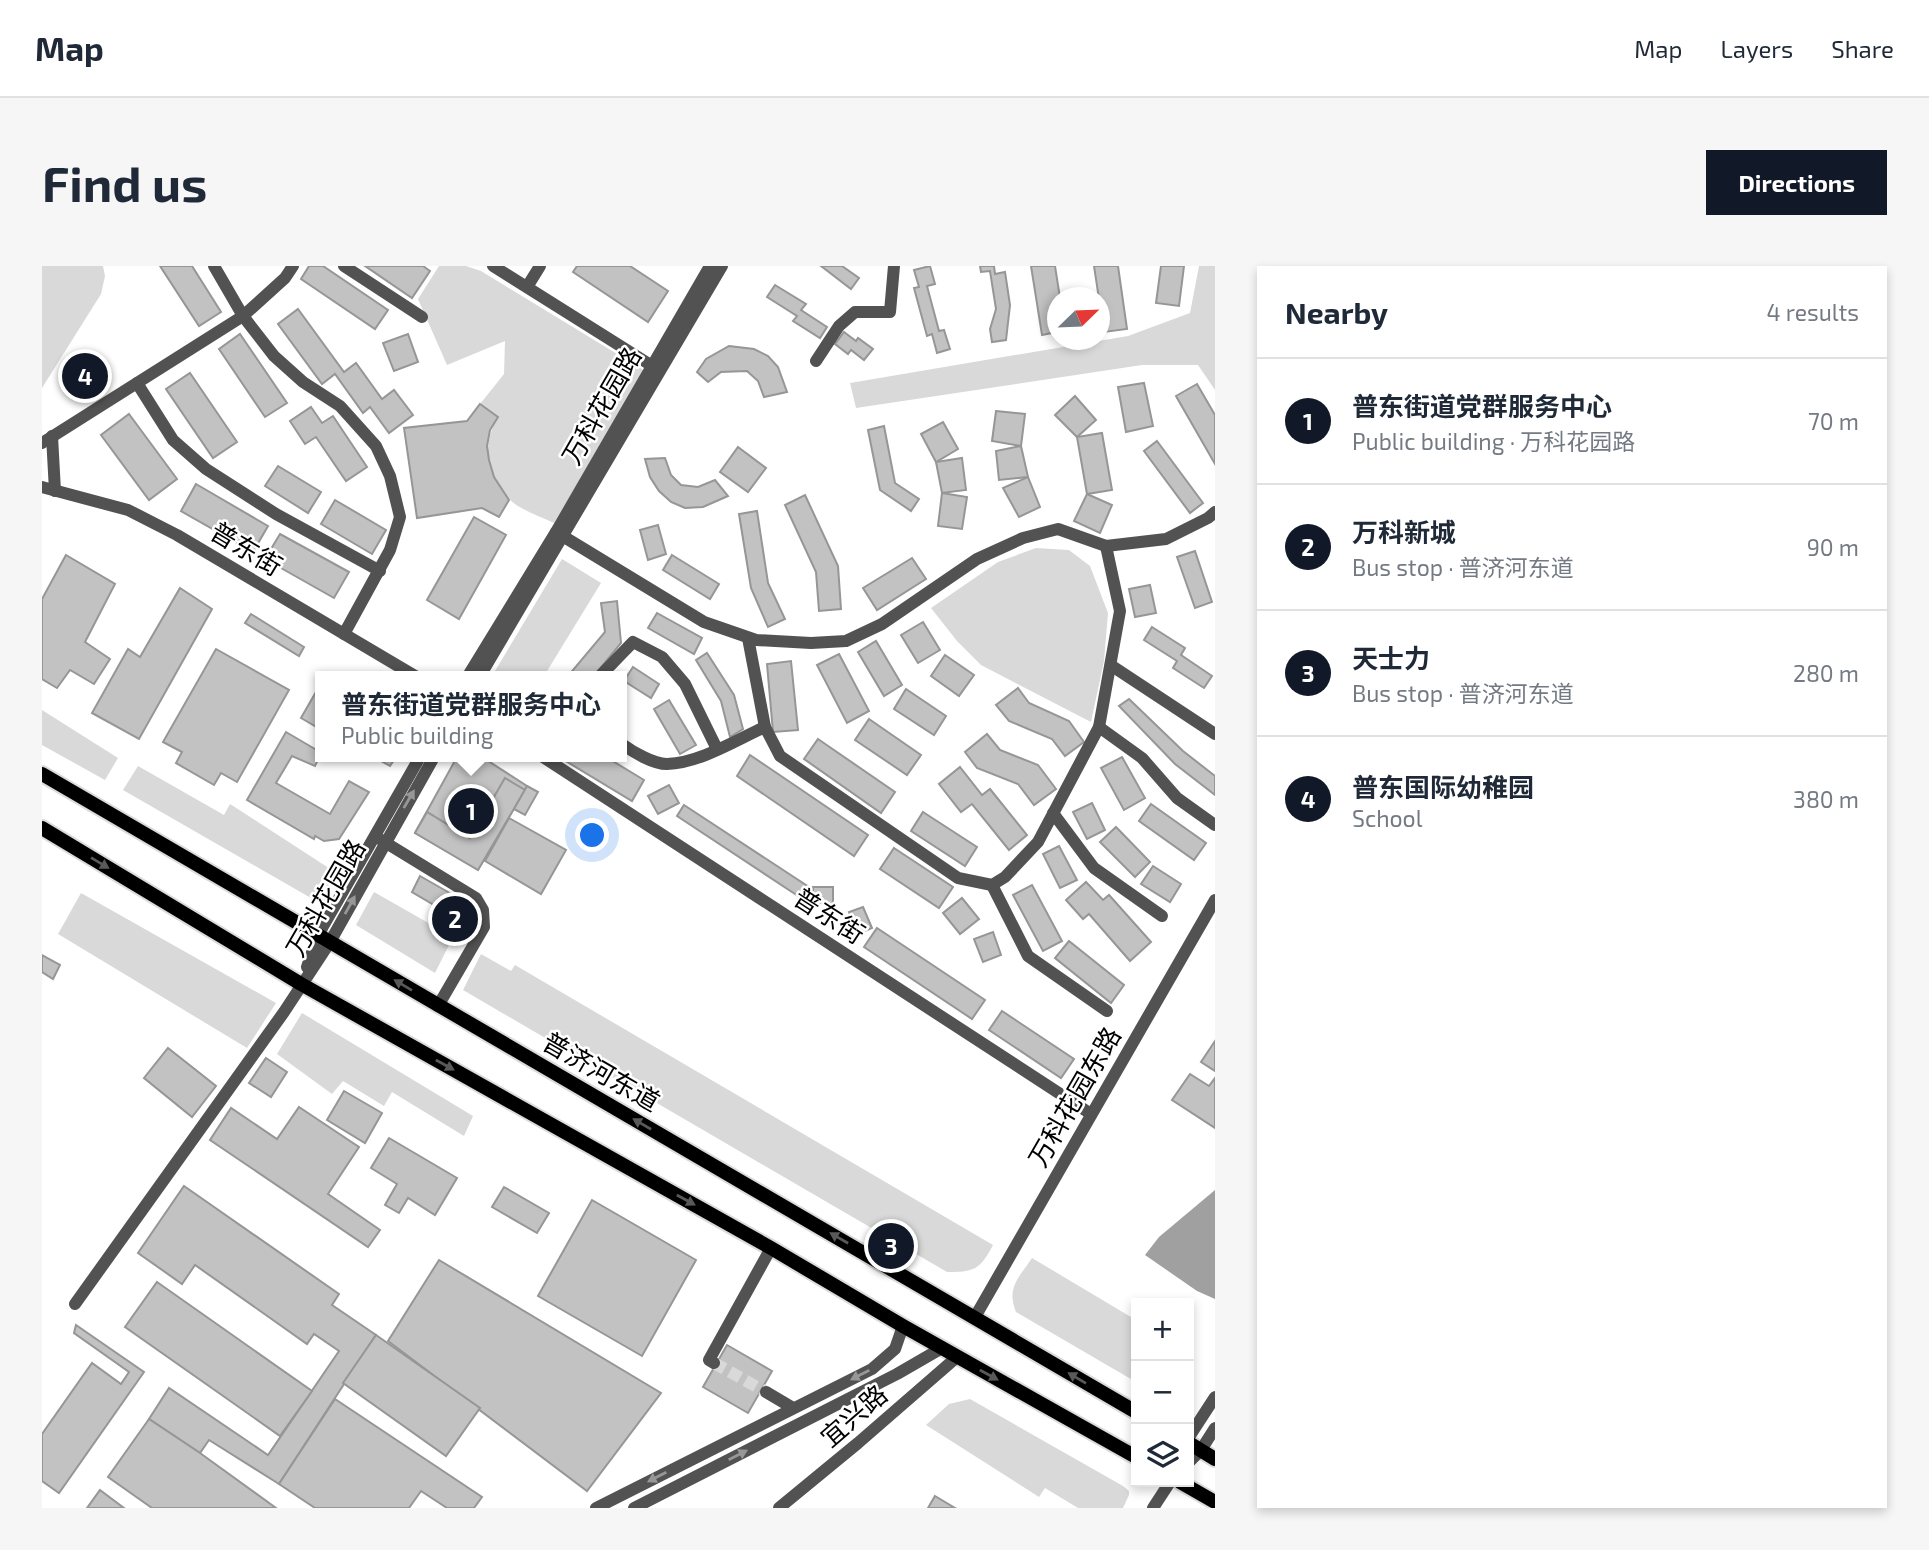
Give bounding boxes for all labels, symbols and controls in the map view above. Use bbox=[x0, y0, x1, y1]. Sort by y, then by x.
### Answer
text: Map bbox=[35, 28, 104, 68]
text: Map bbox=[1634, 34, 1682, 63]
text: Layers bbox=[1720, 34, 1793, 63]
text: Share bbox=[1831, 34, 1894, 63]
button: Directions bbox=[1706, 150, 1887, 215]
text: Find us bbox=[42, 153, 207, 212]
north arrow bbox=[1047, 287, 1110, 350]
text: Nearby bbox=[1285, 294, 1388, 330]
text: 4 results bbox=[1767, 298, 1859, 326]
street label: 万科花园路 bbox=[555, 341, 647, 469]
pin: 4 bbox=[62, 350, 108, 402]
text: 普东街道党群服务中心 bbox=[1352, 390, 1612, 421]
text: 1 bbox=[1303, 407, 1313, 435]
text: 70 m bbox=[1808, 407, 1859, 435]
text: Public building · 万科花园路 bbox=[1352, 427, 1635, 455]
street label: 普东街 bbox=[205, 514, 288, 581]
text: 万科新城 bbox=[1352, 516, 1456, 547]
text: 2 bbox=[1301, 533, 1315, 561]
text: 90 m bbox=[1807, 533, 1859, 561]
text: Bus stop · 普济河东道 bbox=[1352, 553, 1574, 581]
text: 天士力 bbox=[1352, 642, 1430, 673]
text: 3 bbox=[1301, 659, 1315, 687]
text: 280 m bbox=[1793, 659, 1859, 687]
popup bbox=[315, 671, 627, 762]
text: Bus stop · 普济河东道 bbox=[1352, 679, 1574, 707]
text: 普东街道党群服务中心 bbox=[341, 688, 601, 719]
text: Public building bbox=[341, 721, 494, 749]
text: 普东国际幼稚园 bbox=[1352, 771, 1534, 802]
pin: 1 bbox=[448, 785, 494, 837]
text: 4 bbox=[1301, 785, 1315, 813]
text: 380 m bbox=[1793, 785, 1859, 813]
one-way arrow bbox=[403, 790, 415, 809]
text: School bbox=[1352, 804, 1422, 832]
your location bbox=[575, 818, 609, 852]
street label: 万科花园路 bbox=[279, 833, 371, 961]
one-way arrow bbox=[91, 857, 110, 870]
street label: 普东街 bbox=[789, 880, 871, 949]
pin: 2 bbox=[432, 893, 478, 945]
one-way arrow bbox=[344, 896, 356, 915]
one-way arrow bbox=[393, 979, 412, 991]
street label: 万科花园东路 bbox=[1021, 1021, 1126, 1172]
street label: 普济河东道 bbox=[538, 1025, 666, 1117]
one-way arrow bbox=[435, 1059, 455, 1071]
one-way arrow bbox=[632, 1118, 651, 1130]
one-way arrow bbox=[676, 1194, 696, 1206]
pin: 3 bbox=[868, 1220, 914, 1272]
one-way arrow bbox=[829, 1232, 848, 1244]
map controls bbox=[1131, 1298, 1194, 1487]
button: + bbox=[1131, 1298, 1194, 1361]
button: − bbox=[1131, 1361, 1194, 1424]
one-way arrow bbox=[850, 1369, 870, 1380]
one-way arrow bbox=[980, 1369, 999, 1381]
one-way arrow bbox=[1068, 1371, 1087, 1384]
street label: 宜兴路 bbox=[813, 1378, 893, 1452]
button: layers bbox=[1131, 1424, 1194, 1487]
one-way arrow bbox=[728, 1449, 748, 1460]
one-way arrow bbox=[647, 1472, 667, 1483]

